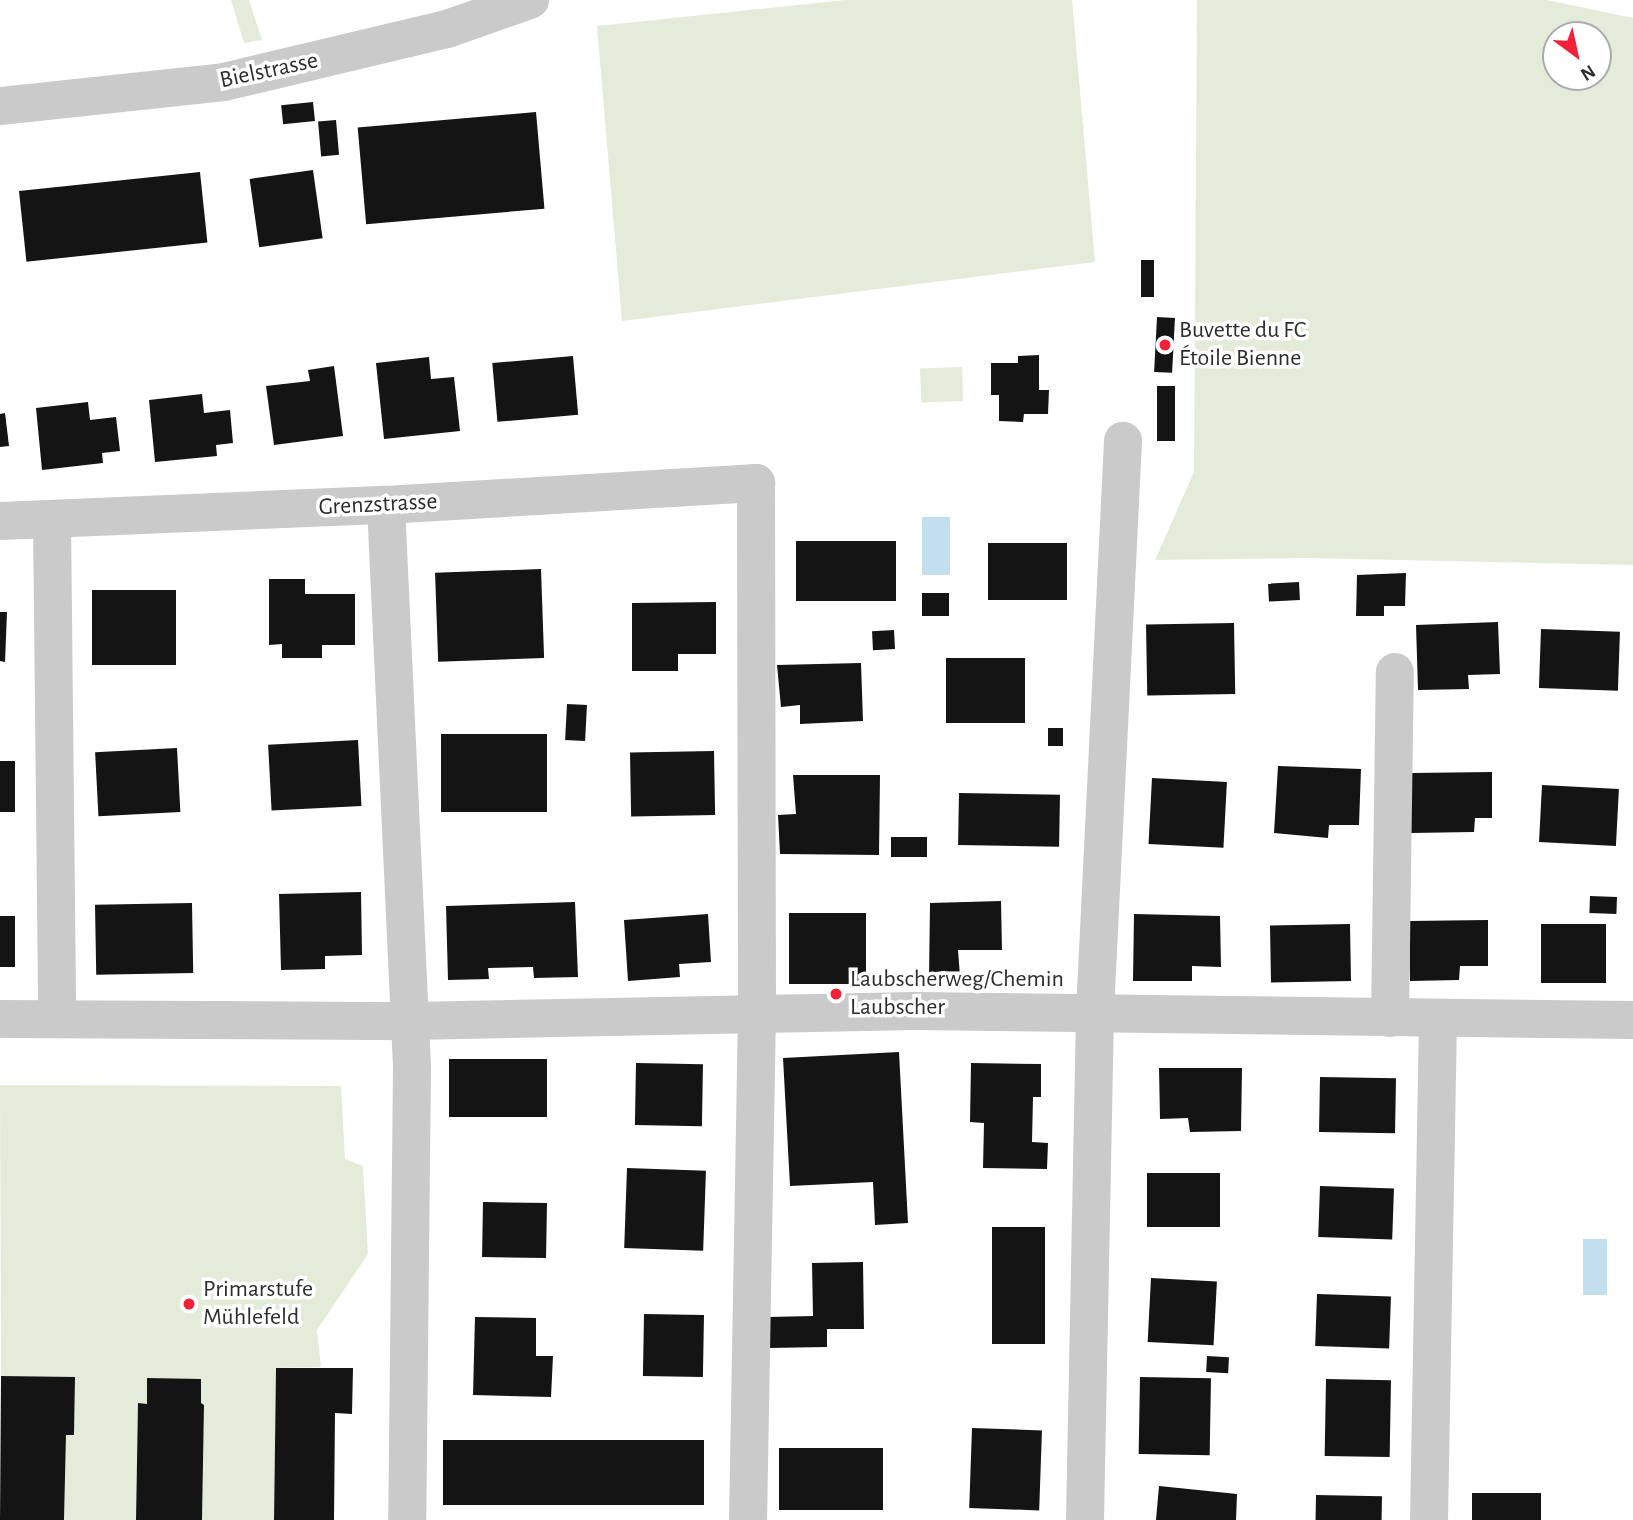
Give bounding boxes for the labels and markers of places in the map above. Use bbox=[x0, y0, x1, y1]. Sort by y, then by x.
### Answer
place label: Buvette du FC Étoile Bienne bbox=[1179, 317, 1306, 373]
marker: Buvette du FC Étoile Bienne bbox=[1157, 337, 1173, 353]
place label: Laubscherweg/Chemin Laubscher bbox=[850, 966, 1064, 1022]
marker: Laubscherweg/Chemin Laubscher bbox=[828, 986, 844, 1002]
place label: Primarstufe Mühlefeld bbox=[203, 1276, 313, 1332]
marker: Primarstufe Mühlefeld bbox=[181, 1296, 197, 1312]

